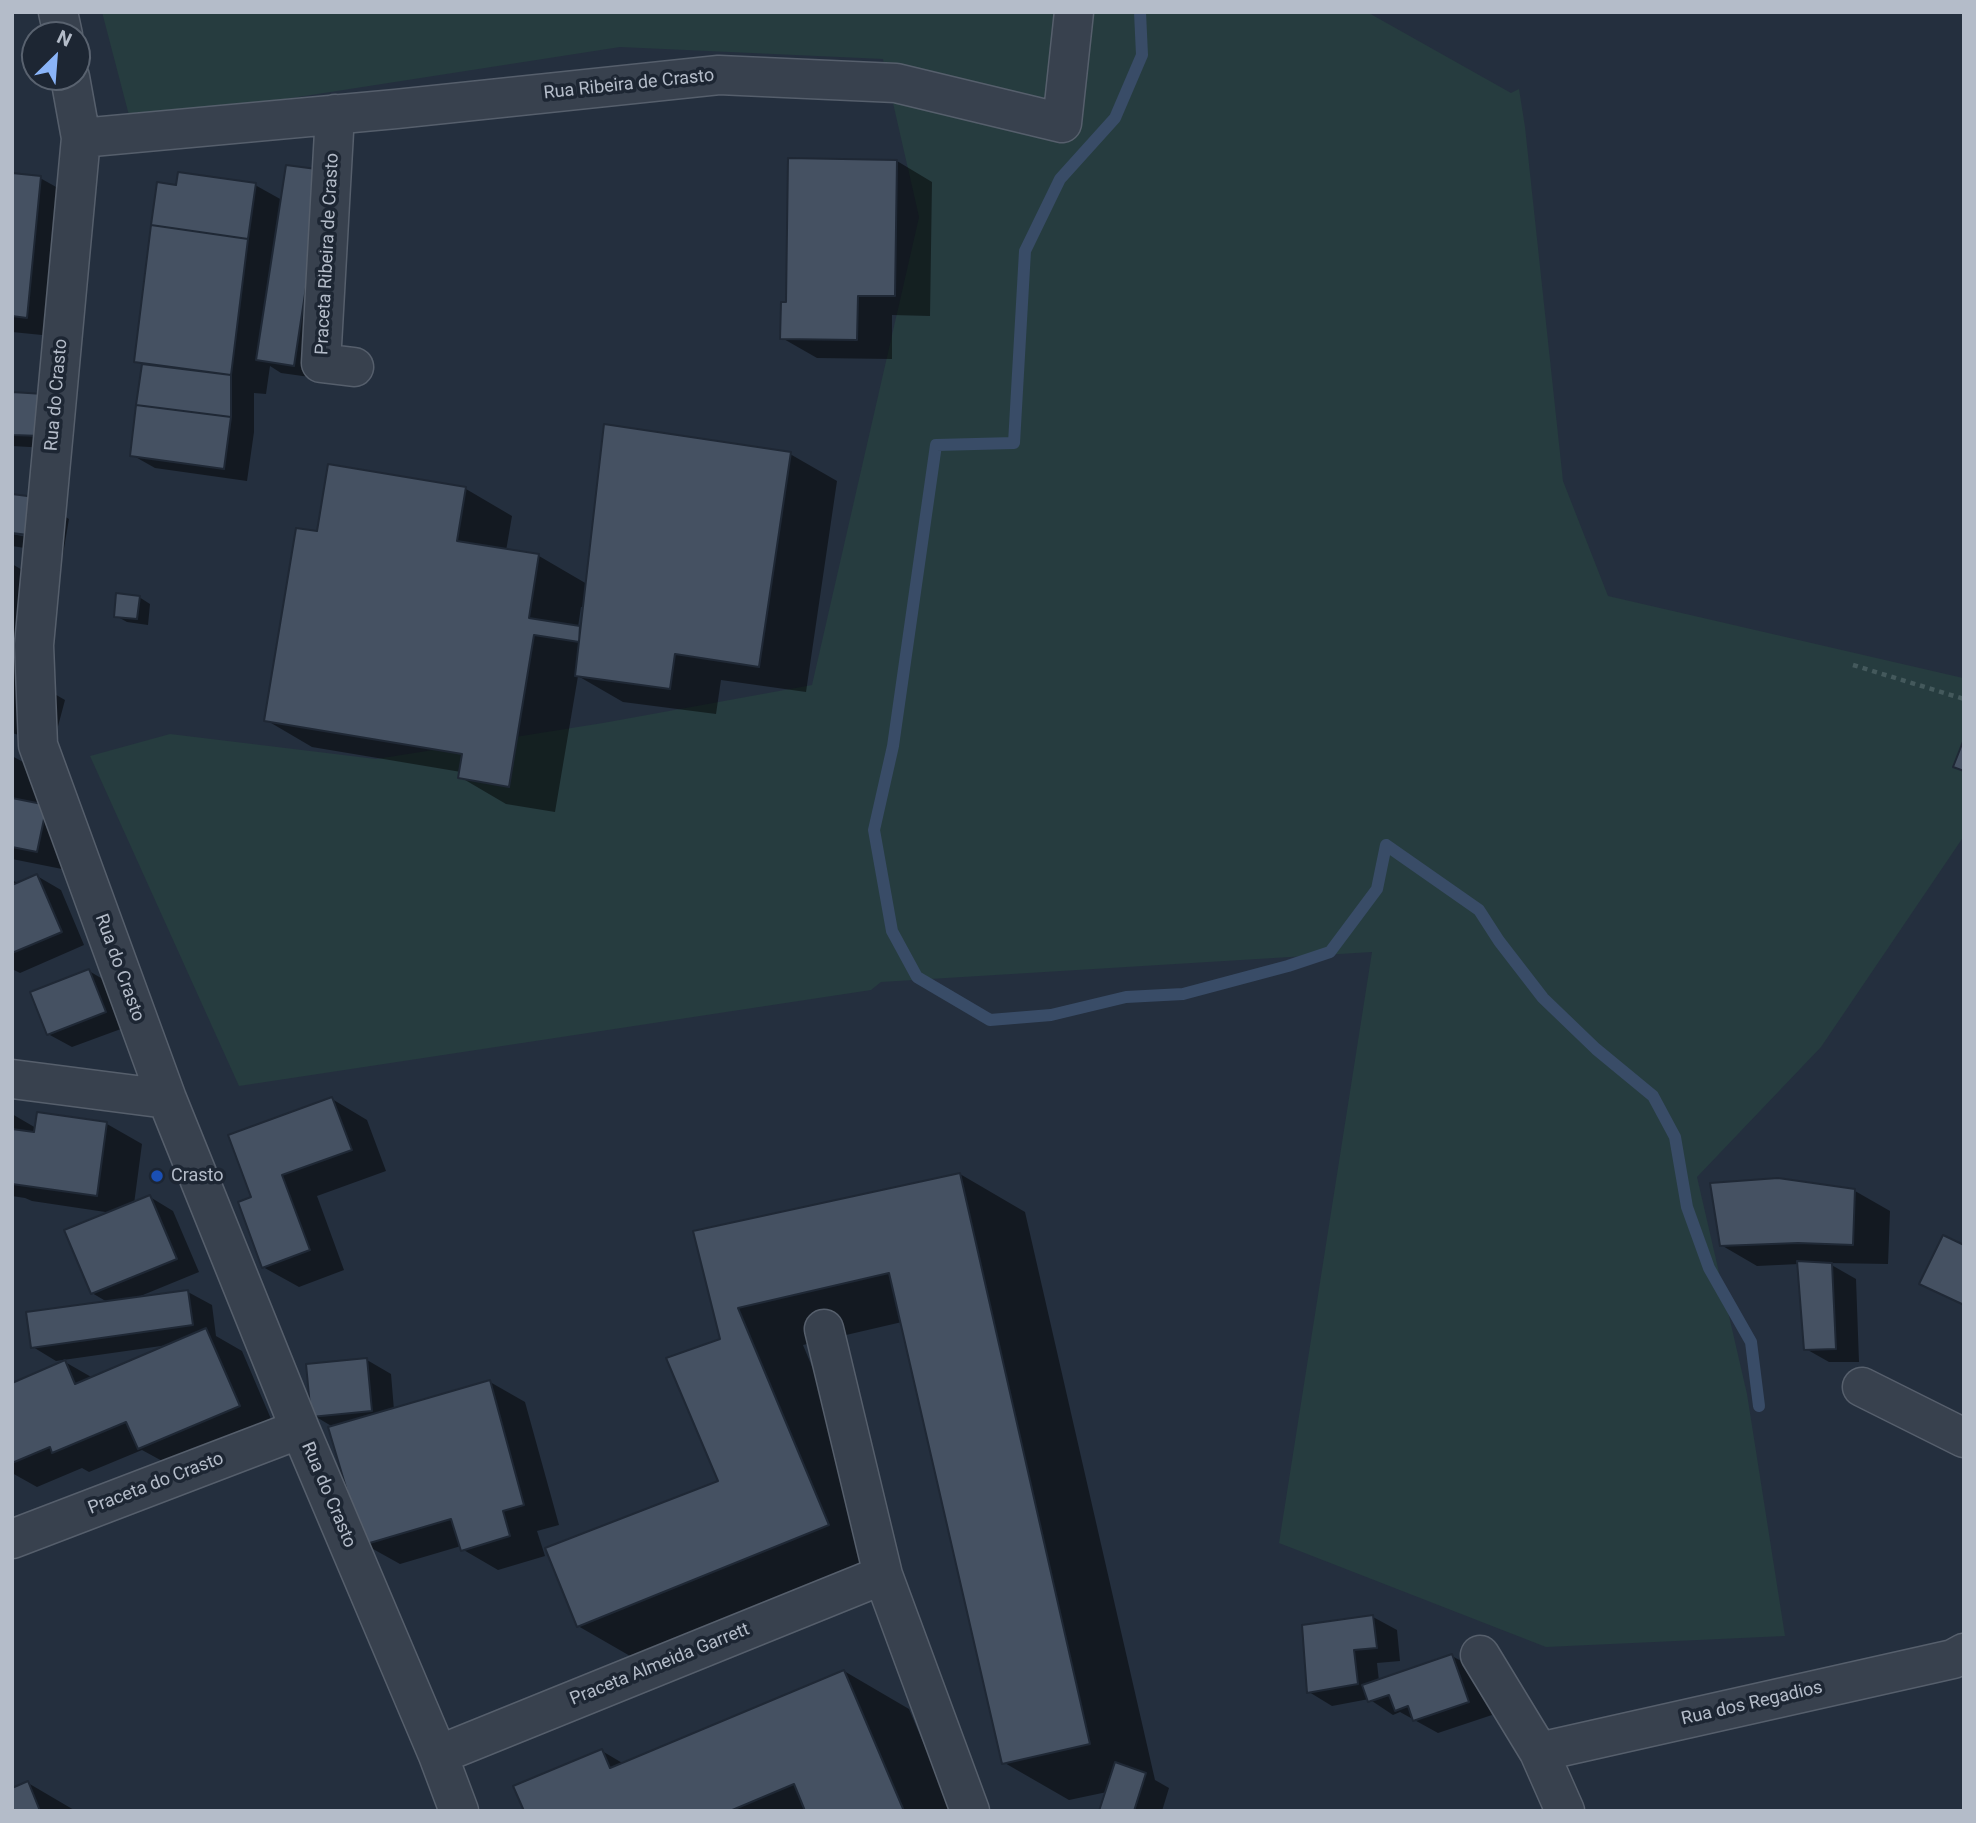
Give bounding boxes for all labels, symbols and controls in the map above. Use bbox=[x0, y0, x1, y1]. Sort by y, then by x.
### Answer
north arrow bbox=[21, 21, 91, 91]
text: N bbox=[53, 25, 75, 52]
street label: Rua Ribeira de Crasto bbox=[543, 65, 715, 105]
street label: Praceta Ribeira de Crasto bbox=[312, 152, 344, 356]
street label: Rua do Crasto bbox=[41, 338, 73, 452]
street label: Rua do Crasto bbox=[90, 911, 148, 1025]
place label: Crasto bbox=[171, 1165, 224, 1187]
marker: Crasto bbox=[149, 1168, 165, 1184]
street label: Rua do Crasto bbox=[296, 1439, 360, 1551]
street label: Praceta do Crasto bbox=[85, 1448, 227, 1520]
street label: Praceta Almeida Garrett bbox=[567, 1619, 753, 1711]
street label: Rua dos Regadios bbox=[1679, 1677, 1825, 1731]

